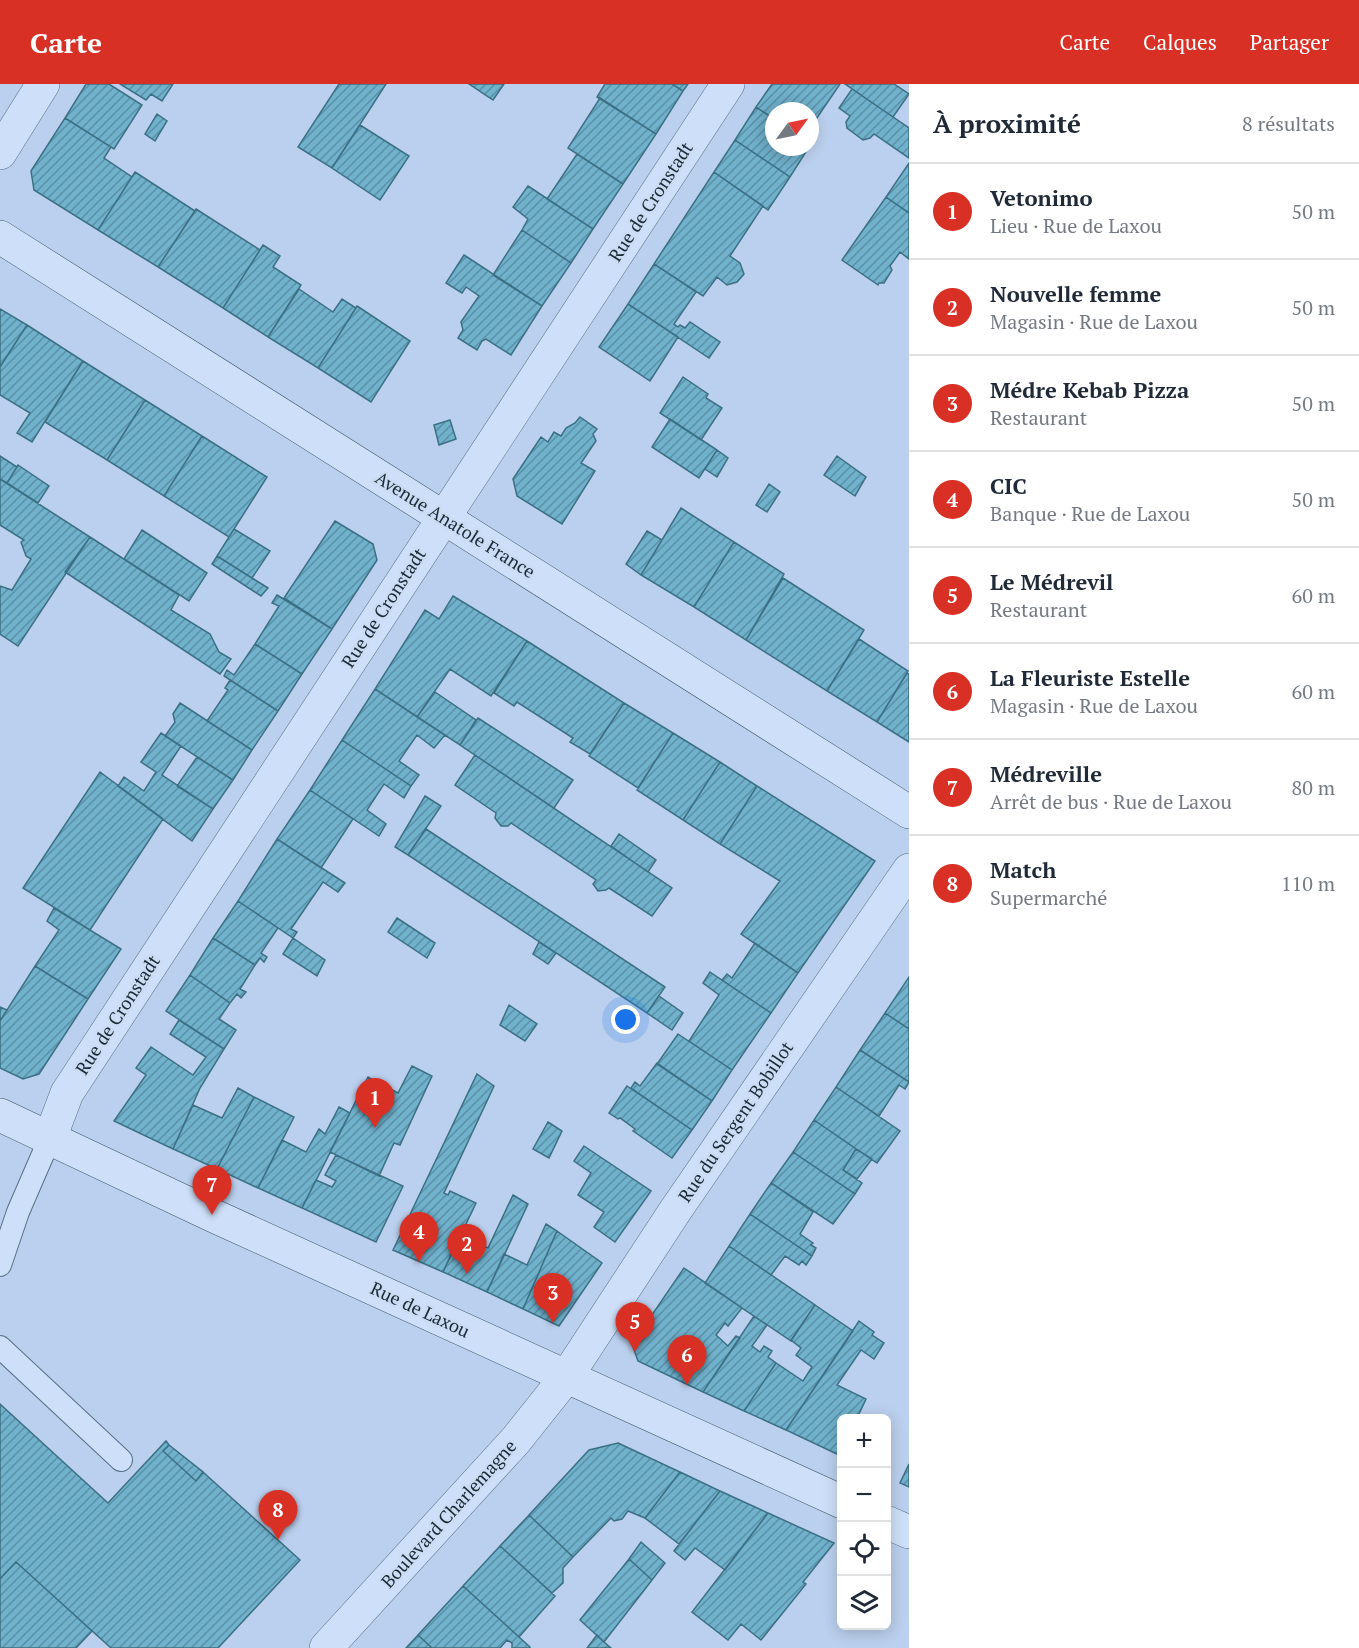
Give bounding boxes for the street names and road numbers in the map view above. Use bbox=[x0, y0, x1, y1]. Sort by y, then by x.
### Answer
street label: Rue de Cronstadt bbox=[603, 137, 698, 266]
street label: Avenue Anatole France bbox=[371, 465, 540, 583]
street label: Rue de Cronstadt bbox=[336, 543, 431, 672]
street label: Rue de Cronstadt bbox=[70, 950, 165, 1079]
street label: Rue du Sergent Bobillot bbox=[672, 1036, 798, 1207]
street label: Rue de Laxou bbox=[367, 1276, 474, 1343]
street label: Boulevard Charlemagne bbox=[375, 1434, 521, 1593]

